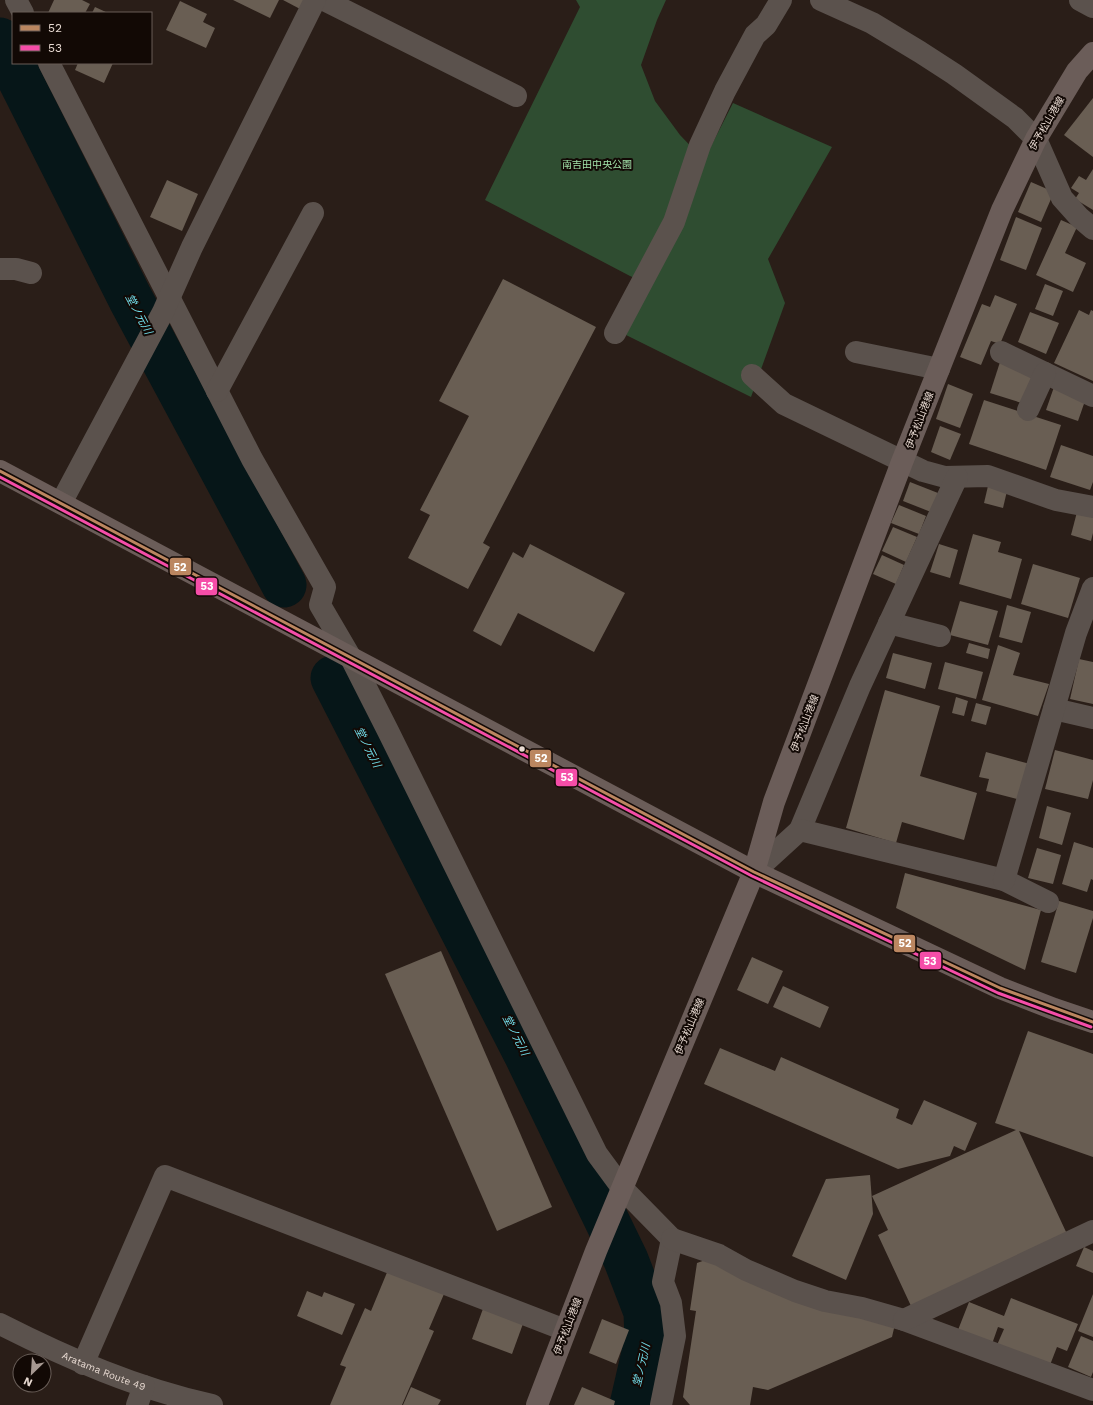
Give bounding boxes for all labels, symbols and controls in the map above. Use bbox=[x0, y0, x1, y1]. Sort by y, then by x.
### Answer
legend bbox=[12, 12, 152, 64]
text: 52 bbox=[48, 21, 62, 35]
text: 53 bbox=[48, 41, 62, 55]
street label: 伊予松山港線 bbox=[1027, 95, 1066, 152]
park label: 南吉田中央公園 bbox=[562, 159, 632, 170]
water label: 堂ノ元川 bbox=[122, 292, 155, 338]
street label: 伊予松山港線 bbox=[904, 390, 935, 450]
line badge: 52 bbox=[169, 557, 192, 576]
text: 52 bbox=[174, 561, 187, 574]
line badge: 53 bbox=[195, 577, 218, 596]
text: 53 bbox=[201, 580, 214, 593]
street label: 伊予松山港線 bbox=[789, 693, 820, 753]
water label: 堂ノ元川 bbox=[352, 725, 384, 771]
unlabelled marker bbox=[517, 744, 527, 754]
line badge: 52 bbox=[529, 749, 552, 768]
text: 52 bbox=[535, 752, 548, 765]
line badge: 53 bbox=[555, 768, 578, 787]
text: 53 bbox=[561, 771, 574, 784]
line badge: 52 bbox=[893, 934, 916, 953]
text: 52 bbox=[899, 937, 912, 950]
line badge: 53 bbox=[919, 951, 942, 970]
text: 53 bbox=[924, 955, 937, 968]
street label: 伊予松山港線 bbox=[673, 996, 706, 1056]
water label: 堂ノ元川 bbox=[500, 1013, 532, 1059]
street label: 伊予松山港線 bbox=[552, 1296, 583, 1356]
water label: 堂ノ元川 bbox=[630, 1341, 653, 1388]
street label: Aratama Route 49 bbox=[60, 1350, 147, 1392]
north arrow bbox=[12, 1353, 52, 1393]
text: N bbox=[22, 1374, 34, 1389]

